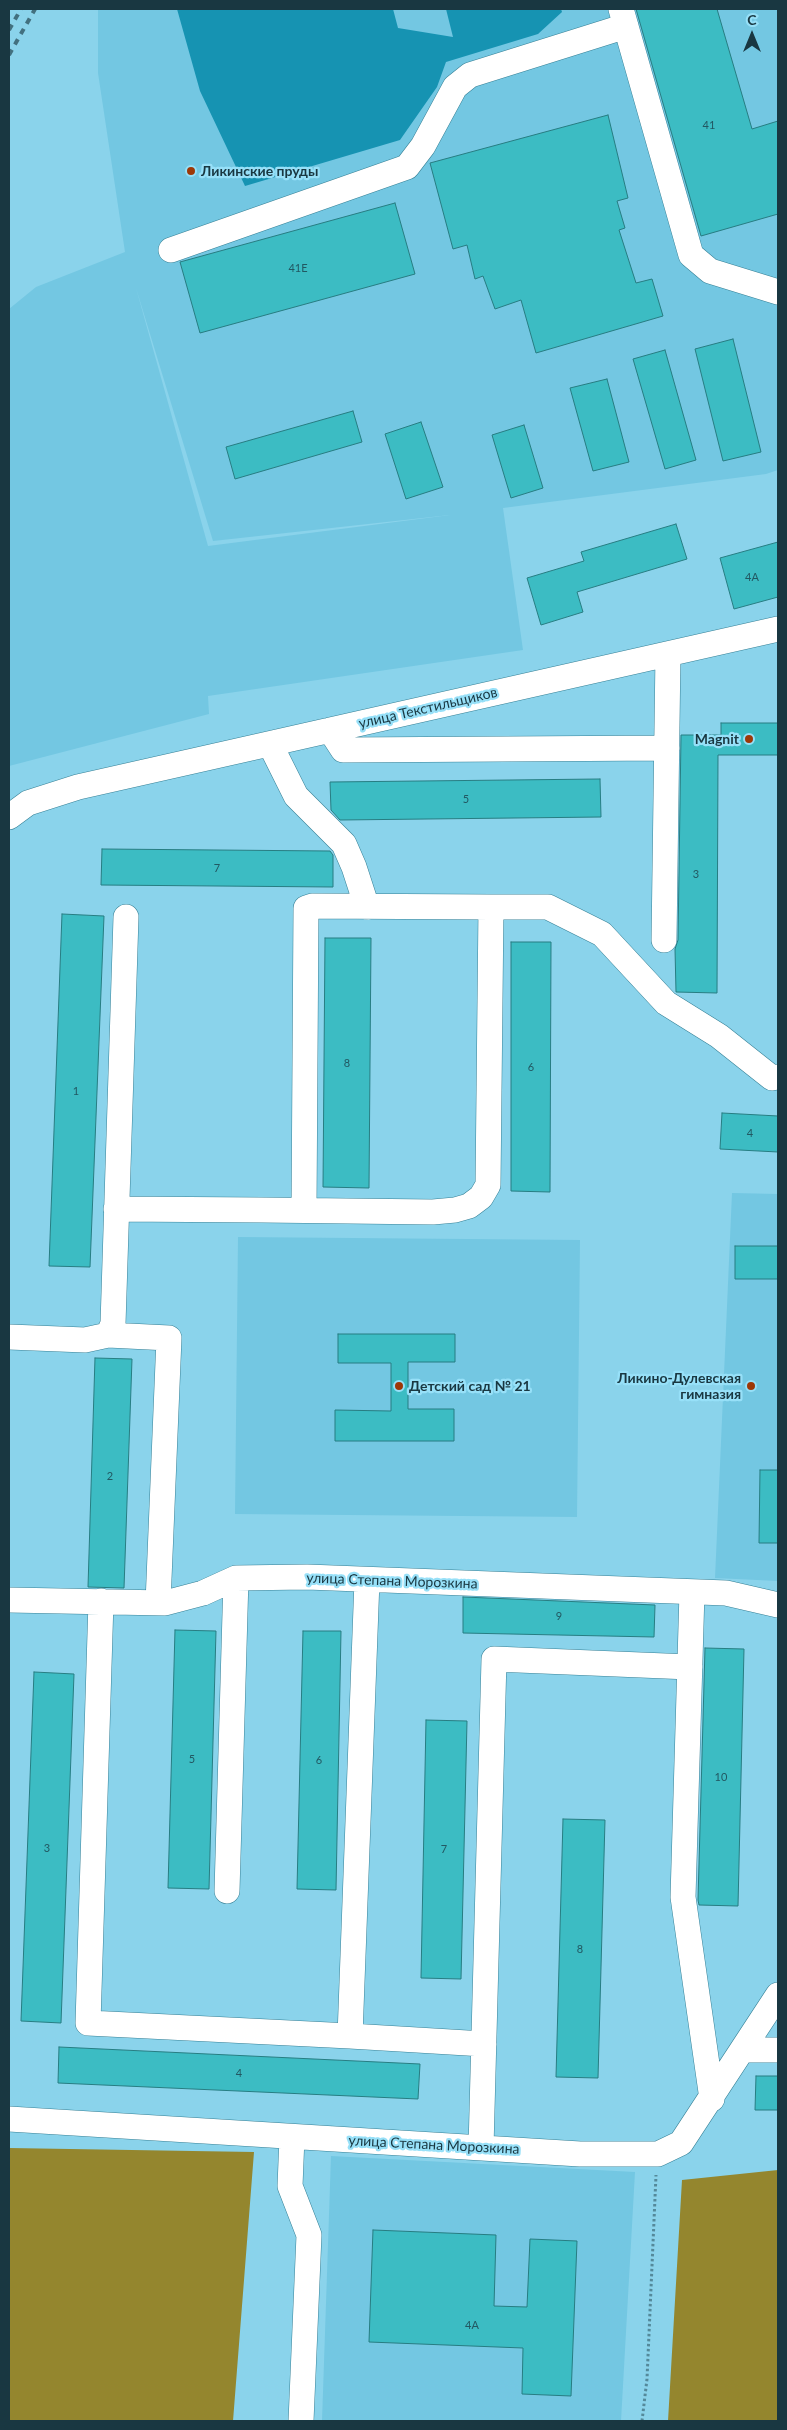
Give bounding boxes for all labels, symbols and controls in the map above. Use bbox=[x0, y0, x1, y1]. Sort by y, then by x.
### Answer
north arrow bbox=[727, 10, 777, 60]
text: С bbox=[747, 11, 757, 28]
house number: 41 bbox=[703, 118, 715, 132]
place label: Ликинские пруды bbox=[201, 163, 318, 179]
marker: Ликинские пруды bbox=[185, 165, 197, 177]
house number: 41Е bbox=[288, 261, 308, 275]
house number: 4А bbox=[745, 570, 759, 584]
street label: улица Текстильщиков bbox=[357, 684, 499, 732]
place label: Magnit bbox=[695, 731, 739, 747]
marker: Magnit bbox=[743, 733, 755, 745]
house number: 5 bbox=[463, 792, 469, 806]
house number: 7 bbox=[214, 861, 220, 875]
house number: 3 bbox=[693, 867, 699, 881]
house number: 8 bbox=[344, 1056, 350, 1070]
house number: 6 bbox=[528, 1060, 534, 1074]
house number: 1 bbox=[73, 1084, 79, 1098]
house number: 4 bbox=[747, 1126, 753, 1140]
place label: Ликино-Дулевская гимназия bbox=[617, 1370, 741, 1402]
place label: Детский сад № 21 bbox=[409, 1378, 531, 1394]
marker: Детский сад № 21 bbox=[393, 1380, 405, 1392]
marker: Ликино-Дулевская гимназия bbox=[745, 1380, 757, 1392]
house number: 2 bbox=[107, 1469, 113, 1483]
street label: улица Степана Морозкина bbox=[306, 1570, 478, 1592]
house number: 9 bbox=[556, 1609, 562, 1623]
house number: 5 bbox=[189, 1752, 195, 1766]
house number: 6 bbox=[316, 1753, 322, 1767]
house number: 10 bbox=[715, 1770, 727, 1784]
house number: 3 bbox=[44, 1841, 50, 1855]
house number: 7 bbox=[441, 1842, 447, 1856]
house number: 8 bbox=[577, 1942, 583, 1956]
house number: 4 bbox=[236, 2066, 242, 2080]
street label: улица Степана Морозкина bbox=[348, 2132, 520, 2158]
house number: 4А bbox=[465, 2318, 479, 2332]

